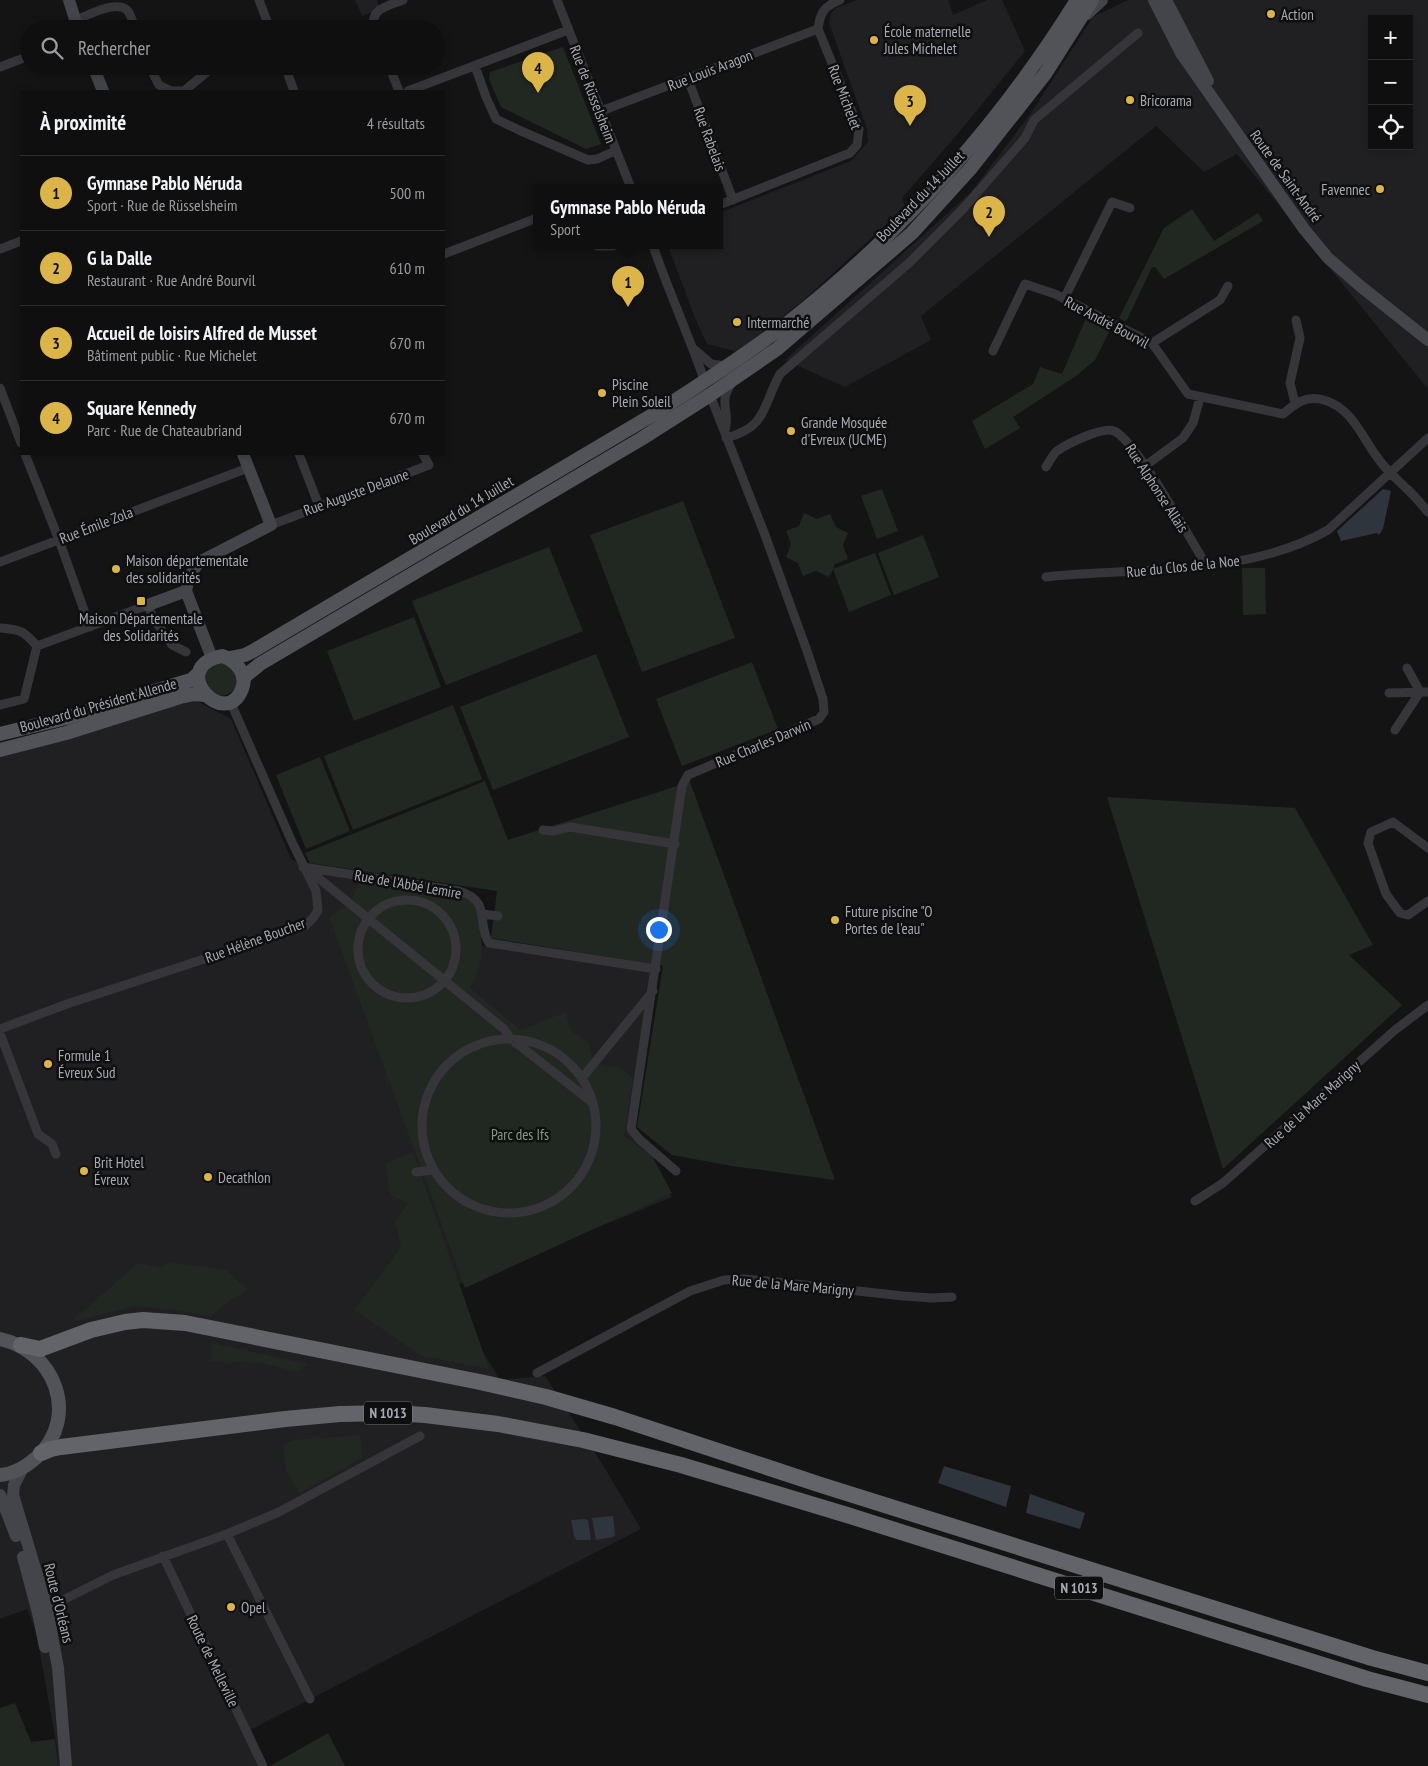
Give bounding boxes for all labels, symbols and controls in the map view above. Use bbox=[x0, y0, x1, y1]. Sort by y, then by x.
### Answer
place label: Action bbox=[1281, 5, 1314, 24]
marker: Action bbox=[1265, 8, 1277, 20]
map controls bbox=[1368, 15, 1413, 150]
button: + bbox=[1368, 15, 1413, 60]
search box bbox=[20, 20, 445, 75]
place label: École maternelle Jules Michelet bbox=[883, 22, 971, 58]
icon: search bbox=[38, 34, 66, 62]
marker: École maternelle Jules Michelet bbox=[868, 34, 880, 46]
text: Rechercher bbox=[78, 36, 150, 60]
street label: Rue de Rüsselsheim bbox=[566, 42, 620, 146]
street label: Rue Louis Aragon bbox=[665, 45, 755, 95]
pin: 4 bbox=[522, 52, 554, 93]
button: − bbox=[1368, 60, 1413, 105]
street label: Rue Michelet bbox=[824, 62, 866, 132]
pin: 3 bbox=[894, 85, 926, 126]
place label: Bricorama bbox=[1140, 91, 1192, 110]
marker: Bricorama bbox=[1124, 94, 1136, 106]
street label: Rue Rabelais bbox=[690, 104, 730, 174]
button: locate bbox=[1368, 105, 1413, 150]
text: À proximité bbox=[40, 109, 126, 136]
text: 4 résultats bbox=[367, 113, 425, 133]
street label: Route de Saint-André bbox=[1246, 126, 1326, 226]
street label: Boulevard du 14 Juillet bbox=[872, 147, 968, 245]
text: Gymnase Pablo Néruda bbox=[87, 171, 242, 195]
place label: Favennec bbox=[1321, 180, 1371, 199]
text: 1 bbox=[52, 183, 60, 203]
text: 500 m bbox=[390, 183, 425, 203]
marker: Favennec bbox=[1374, 183, 1386, 195]
popup bbox=[533, 184, 723, 249]
text: Sport · Rue de Rüsselsheim bbox=[87, 195, 237, 215]
text: Gymnase Pablo Néruda bbox=[550, 195, 706, 219]
pin: 2 bbox=[973, 196, 1005, 237]
text: Sport bbox=[550, 219, 580, 239]
text: G la Dalle bbox=[87, 246, 152, 270]
text: 2 bbox=[52, 258, 60, 278]
text: 610 m bbox=[390, 258, 425, 278]
pin: 1 bbox=[612, 266, 644, 307]
text: Restaurant · Rue André Bourvil bbox=[87, 270, 256, 290]
street label: Rue André Bourvil bbox=[1061, 292, 1153, 352]
place label: Intermarché bbox=[747, 313, 809, 332]
marker: Intermarché bbox=[731, 316, 743, 328]
text: Accueil de loisirs Alfred de Musset bbox=[87, 321, 317, 345]
text: 3 bbox=[52, 333, 60, 353]
text: 670 m bbox=[390, 333, 425, 353]
text: Bâtiment public · Rue Michelet bbox=[87, 345, 257, 365]
place label: Piscine Plein Soleil bbox=[612, 375, 671, 411]
marker: Piscine Plein Soleil bbox=[596, 387, 608, 399]
text: Square Kennedy bbox=[87, 396, 196, 420]
text: 4 bbox=[52, 408, 60, 428]
text: 670 m bbox=[390, 408, 425, 428]
place label: Grande Mosquée d'Evreux (UCME) bbox=[801, 413, 887, 449]
text: Parc · Rue de Chateaubriand bbox=[87, 420, 242, 440]
marker: Grande Mosquée d'Evreux (UCME) bbox=[785, 425, 797, 437]
street label: Rue Alphonse Allais bbox=[1121, 440, 1193, 536]
street label: Rue Auguste Delaune bbox=[301, 464, 411, 520]
street label: Boulevard du 14 Juillet bbox=[405, 471, 517, 549]
street label: Rue Émile Zola bbox=[57, 502, 135, 548]
place label: Maison départementale des solidarités bbox=[126, 551, 248, 587]
street label: Rue du Clos de la Noe bbox=[1125, 551, 1241, 581]
marker: Maison départementale des solidarités bbox=[110, 563, 122, 575]
marker: Maison Départementale des Solidarités bbox=[135, 595, 147, 607]
place label: Maison Départementale des Solidarités bbox=[79, 609, 203, 645]
street label: Boulevard du Président Allende bbox=[18, 674, 178, 736]
street label: Rue Charles Darwin bbox=[713, 714, 813, 772]
street label: Rue de l'Abbé Lemire bbox=[353, 865, 463, 903]
place label: Future piscine "O Portes de l'eau" bbox=[845, 902, 932, 938]
street label: Rue Hélène Boucher bbox=[202, 913, 309, 967]
marker: Future piscine "O Portes de l'eau" bbox=[829, 914, 841, 926]
your location bbox=[646, 917, 672, 943]
place label: Formule 1 Évreux Sud bbox=[58, 1046, 116, 1082]
street label: Rue de la Mare Marigny bbox=[1260, 1056, 1364, 1152]
marker: Formule 1 Évreux Sud bbox=[42, 1058, 54, 1070]
park label: Parc des Ifs bbox=[491, 1125, 549, 1144]
place label: Brit Hotel Évreux bbox=[94, 1153, 144, 1189]
marker: Brit Hotel Évreux bbox=[78, 1165, 90, 1177]
place label: Decathlon bbox=[218, 1168, 271, 1187]
marker: Decathlon bbox=[202, 1171, 214, 1183]
street label: Rue de la Mare Marigny bbox=[731, 1270, 855, 1300]
road number: N 1013 bbox=[364, 1402, 412, 1425]
street label: Route d'Orléans bbox=[40, 1561, 78, 1645]
road number: N 1013 bbox=[1055, 1576, 1103, 1600]
place label: Opel bbox=[241, 1598, 266, 1617]
marker: Opel bbox=[225, 1601, 237, 1613]
street label: Route de Melleville bbox=[183, 1612, 243, 1710]

